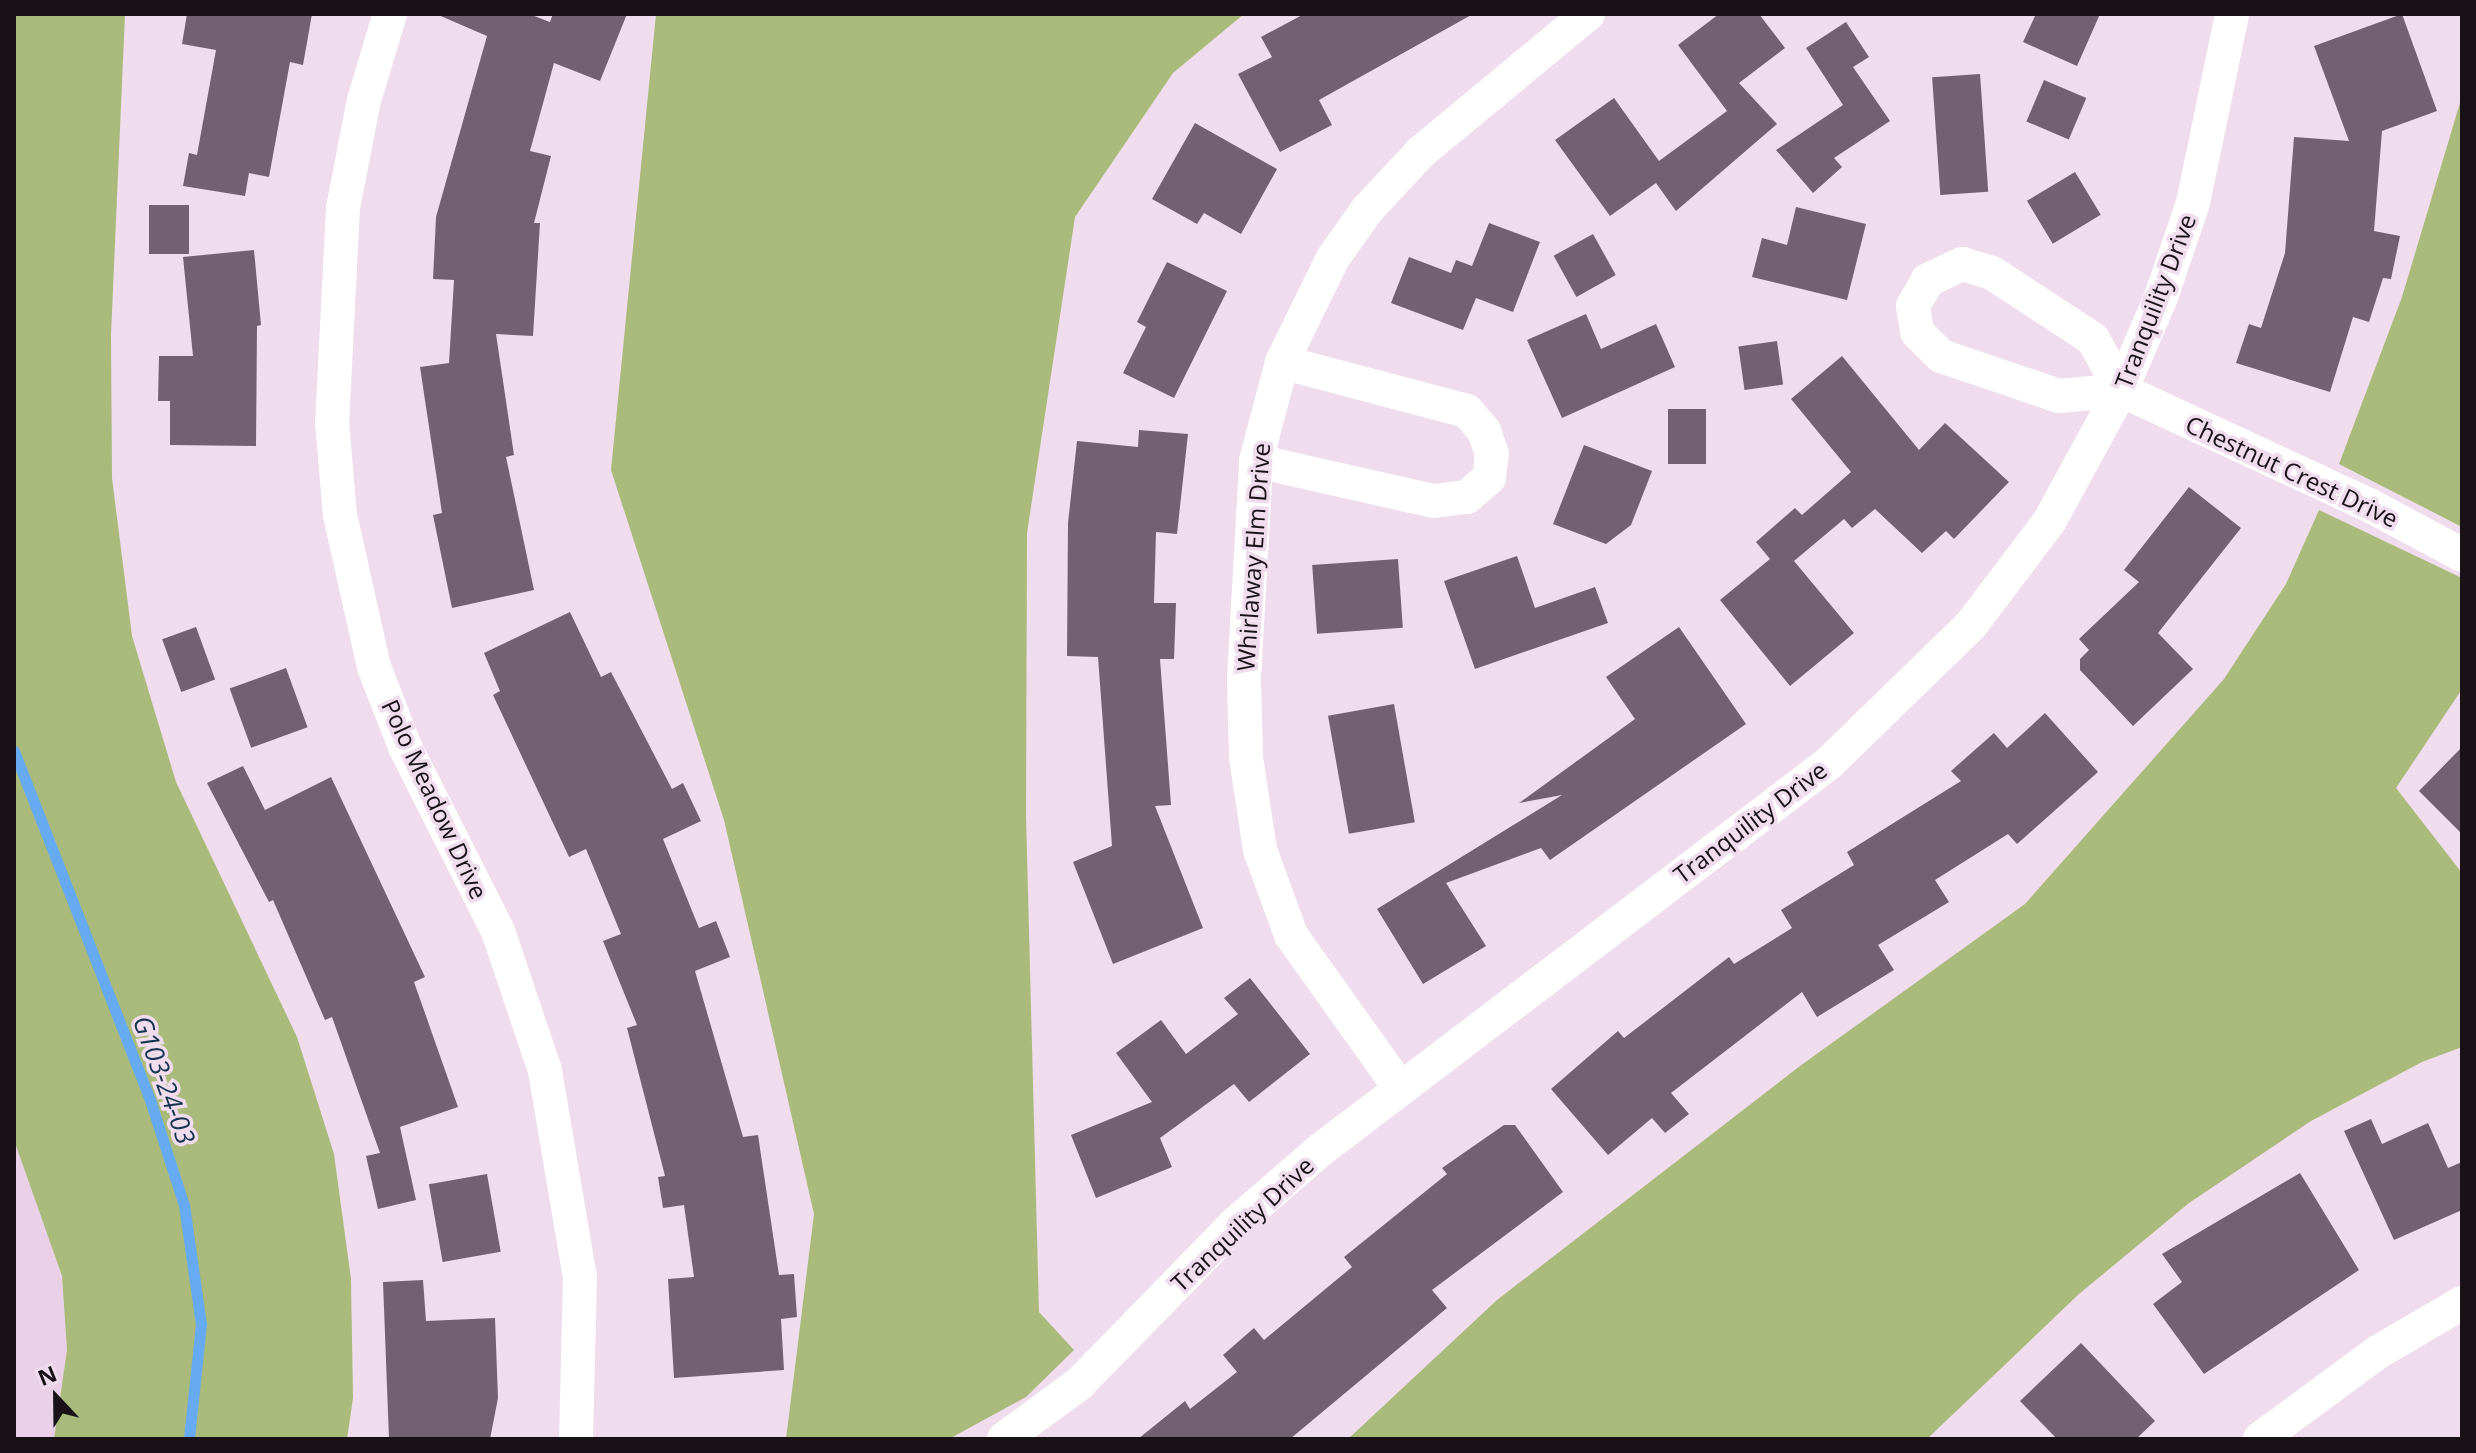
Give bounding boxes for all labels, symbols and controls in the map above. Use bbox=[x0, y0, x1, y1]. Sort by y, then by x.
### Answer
street label: Tranquility Drive bbox=[2109, 210, 2201, 392]
street label: Chestnut Crest Drive bbox=[2181, 409, 2403, 533]
street label: Whirlaway Elm Drive bbox=[1231, 442, 1275, 672]
street label: Polo Meadow Drive bbox=[376, 695, 494, 903]
street label: Tranquility Drive bbox=[1668, 755, 1832, 889]
water label: G103-24-03 bbox=[126, 1012, 202, 1148]
street label: Tranquility Drive bbox=[1165, 1151, 1319, 1297]
north arrow bbox=[16, 1357, 96, 1437]
text: N bbox=[33, 1357, 61, 1392]

